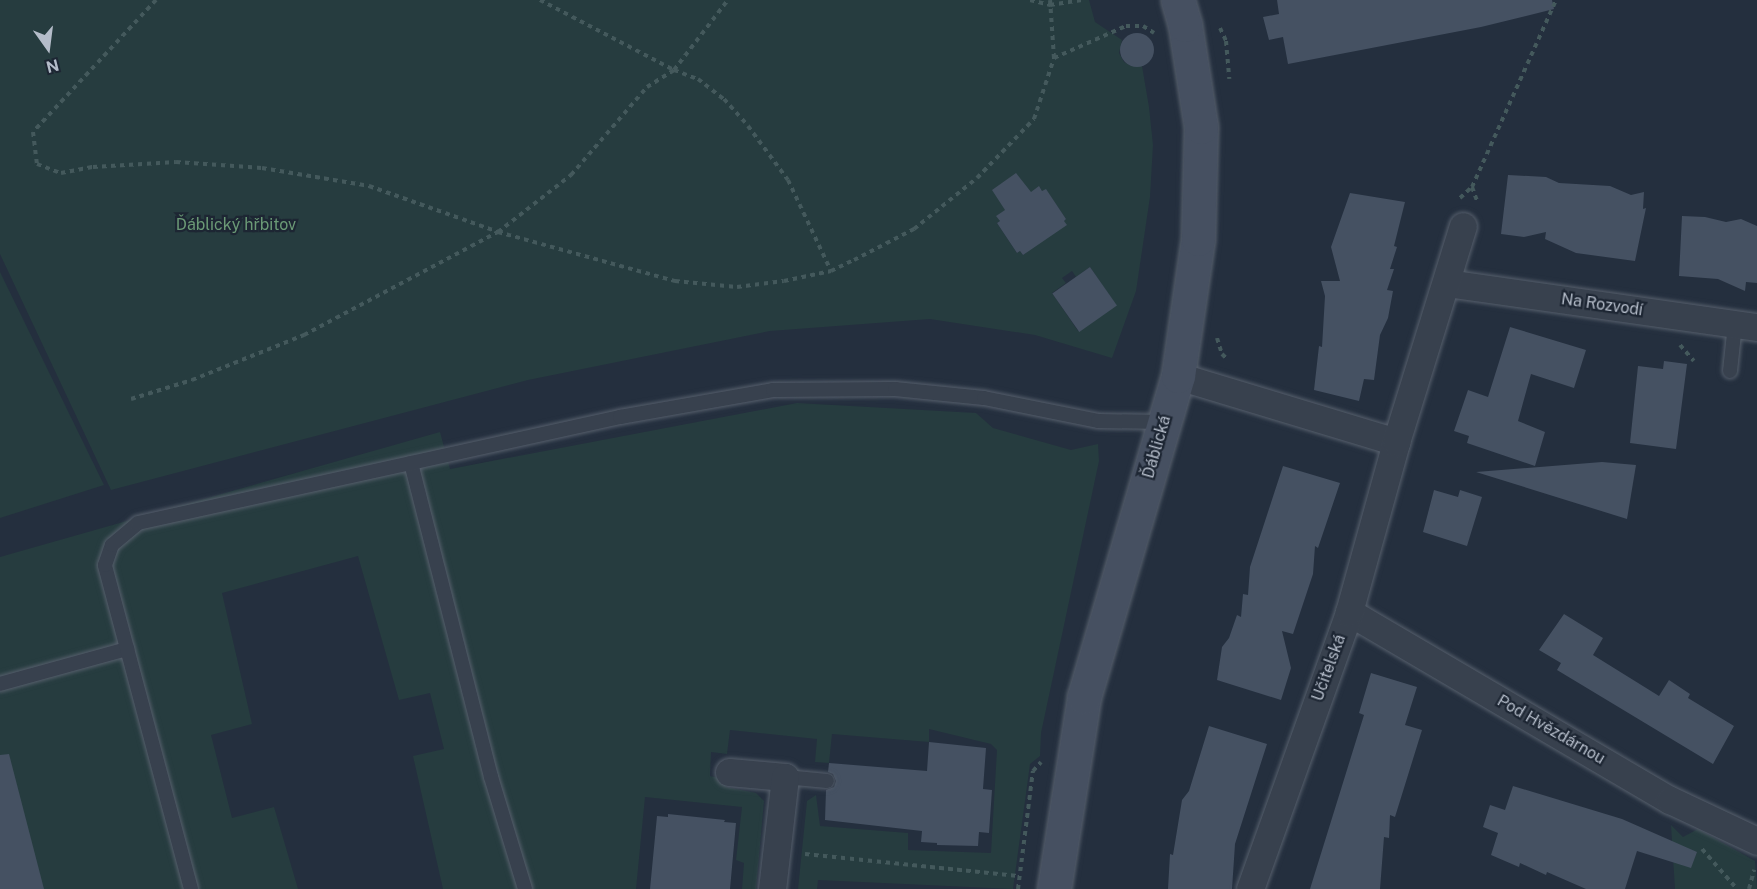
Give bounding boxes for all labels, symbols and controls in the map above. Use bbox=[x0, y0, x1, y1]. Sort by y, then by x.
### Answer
north arrow bbox=[18, 18, 78, 78]
text: N bbox=[44, 55, 61, 77]
park label: Ďáblický hřbitov bbox=[176, 215, 296, 235]
street label: Na Rozvodí bbox=[1560, 290, 1644, 320]
street label: Ďáblická bbox=[1139, 413, 1175, 481]
street label: Učitelská bbox=[1308, 632, 1350, 704]
street label: Pod Hvězdárnou bbox=[1494, 691, 1608, 769]

